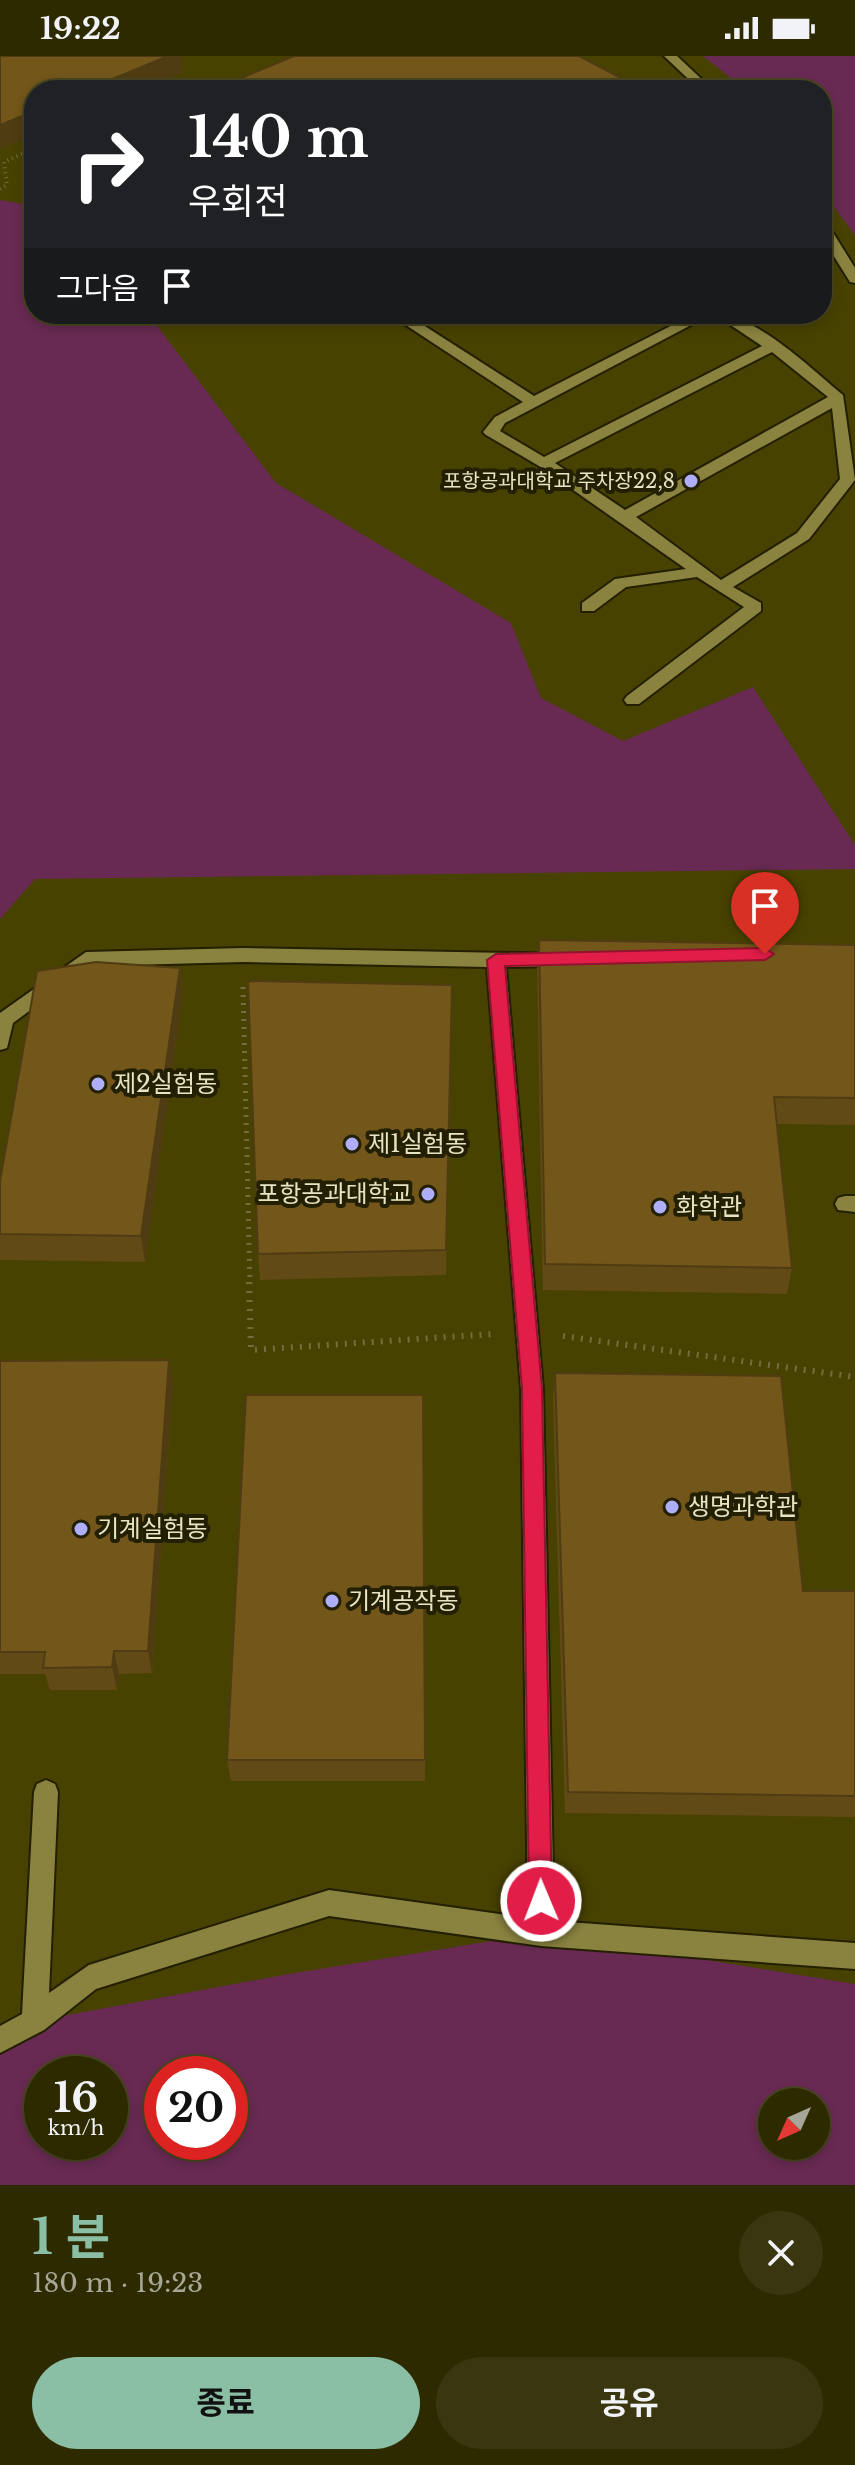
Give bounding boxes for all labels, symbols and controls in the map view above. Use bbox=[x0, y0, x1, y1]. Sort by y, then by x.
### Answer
text: 19:22 bbox=[40, 10, 121, 47]
text: 140 m bbox=[188, 103, 369, 172]
icon: right bbox=[56, 112, 160, 216]
text: 우회전 bbox=[188, 179, 287, 224]
icon: arrive bbox=[155, 264, 199, 308]
text: 그다음 bbox=[56, 270, 139, 307]
place label: 포항공과대학교 주차장22,8 bbox=[443, 469, 675, 493]
marker: 포항공과대학교 주차장22,8 bbox=[682, 472, 700, 490]
pin bbox=[731, 872, 799, 954]
icon: arrive bbox=[743, 884, 787, 928]
place label: 제2실험동 bbox=[114, 1069, 217, 1098]
marker: 제2실험동 bbox=[89, 1075, 107, 1093]
place label: 제1실험동 bbox=[368, 1129, 467, 1158]
marker: 제1실험동 bbox=[343, 1135, 361, 1153]
place label: 포항공과대학교 bbox=[257, 1179, 412, 1208]
marker: 포항공과대학교 bbox=[419, 1185, 437, 1203]
place label: 화학관 bbox=[676, 1192, 742, 1221]
marker: 화학관 bbox=[651, 1198, 669, 1216]
place label: 생명과학관 bbox=[688, 1492, 798, 1521]
marker: 생명과학관 bbox=[663, 1498, 681, 1516]
place label: 기계실험동 bbox=[97, 1514, 207, 1543]
marker: 기계실험동 bbox=[72, 1520, 90, 1538]
place label: 기계공작동 bbox=[348, 1586, 458, 1615]
marker: 기계공작동 bbox=[323, 1592, 341, 1610]
position arrow bbox=[499, 1859, 583, 1943]
speed limit sign: 20 bbox=[144, 2056, 248, 2160]
text: 16 bbox=[54, 2073, 98, 2123]
north arrow bbox=[758, 2088, 830, 2160]
map controls bbox=[758, 2088, 830, 2160]
text: km/h bbox=[48, 2116, 104, 2140]
text: 1 분 bbox=[32, 2207, 110, 2267]
button: close bbox=[739, 2211, 823, 2295]
text: 180 m · 19:23 bbox=[32, 2267, 203, 2299]
button: 종료 bbox=[32, 2357, 420, 2449]
button: 공유 bbox=[436, 2357, 823, 2449]

